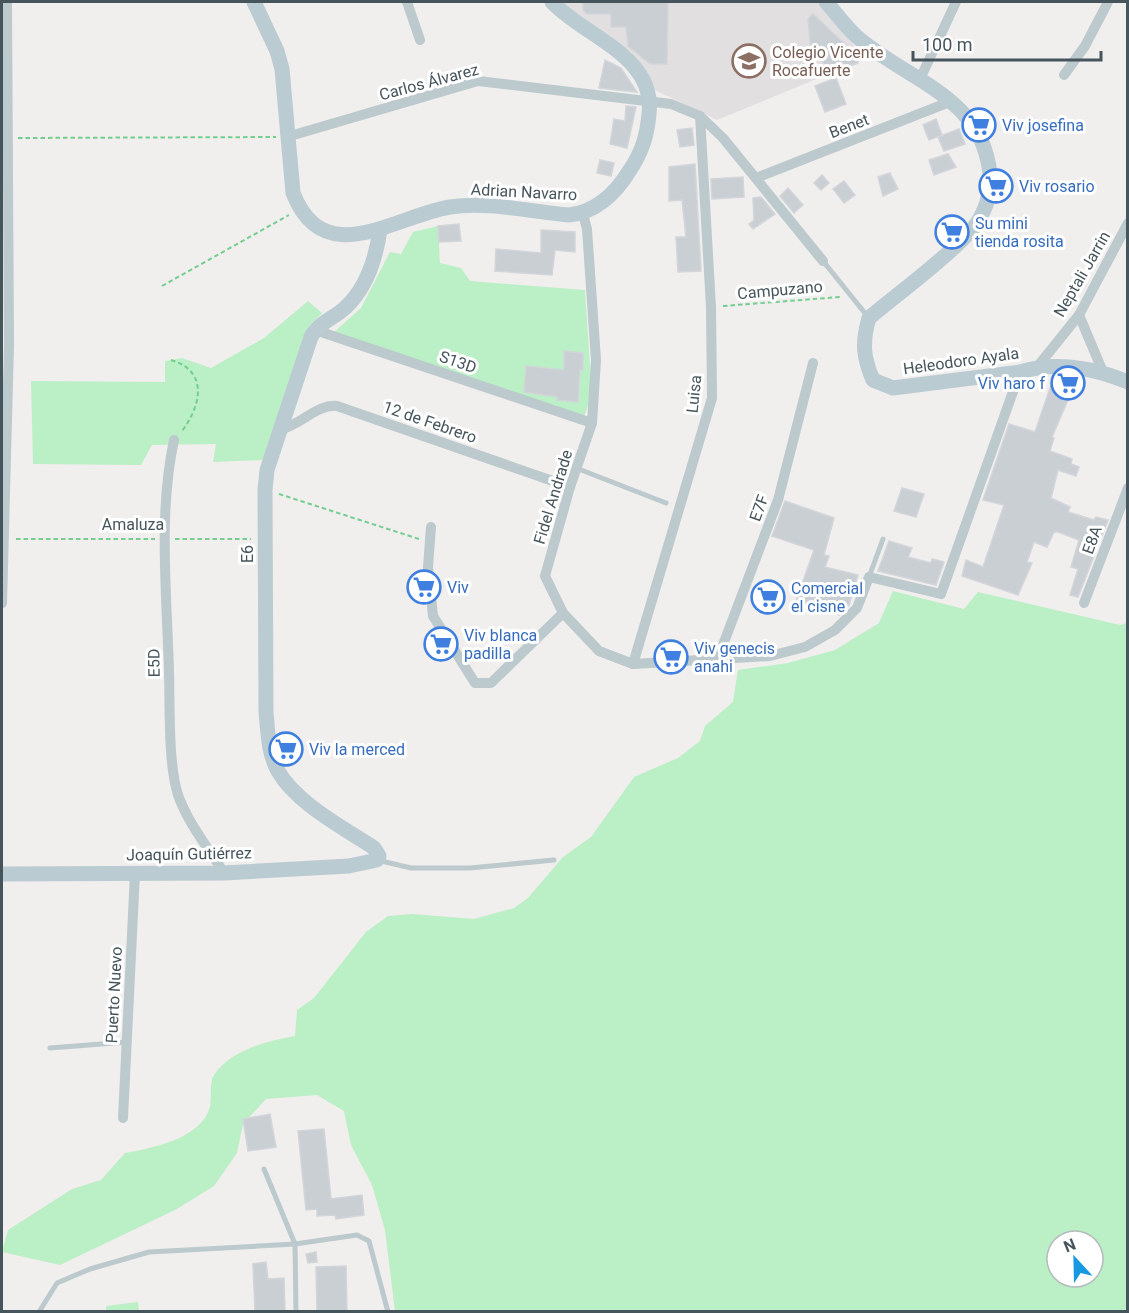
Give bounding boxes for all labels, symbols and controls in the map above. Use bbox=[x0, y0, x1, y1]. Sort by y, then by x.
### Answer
scale bar bbox=[913, 24, 1100, 62]
text: 100 m bbox=[922, 34, 973, 55]
school or university icon: Colegio Vicente Rocafuerte bbox=[731, 43, 767, 79]
place label: Colegio Vicente Rocafuerte bbox=[772, 43, 883, 80]
street label: Carlos Álvarez bbox=[377, 60, 481, 104]
supermarket icon: Viv josefina bbox=[961, 107, 997, 143]
street label: Benet bbox=[826, 110, 872, 142]
place label: Viv josefina bbox=[1002, 116, 1084, 135]
supermarket icon: Viv rosario bbox=[978, 168, 1014, 204]
place label: Viv rosario bbox=[1019, 177, 1095, 196]
street label: Adrian Navarro bbox=[470, 180, 578, 204]
supermarket icon: Su mini tienda rosita bbox=[934, 214, 970, 250]
place label: Su mini tienda rosita bbox=[975, 214, 1064, 251]
street label: Neptali Jarrin bbox=[1050, 228, 1114, 320]
street label: Campuzano bbox=[737, 277, 823, 303]
street label: Heleodoro Ayala bbox=[902, 343, 1020, 379]
street label: S13D bbox=[437, 347, 479, 377]
supermarket icon: Viv haro f bbox=[1050, 365, 1086, 401]
street label: Luisa bbox=[683, 374, 705, 414]
place label: Viv haro f bbox=[978, 374, 1045, 393]
street label: 12 de Febrero bbox=[381, 397, 479, 447]
street label: Fidel Andrade bbox=[530, 447, 576, 547]
street label: E7F bbox=[745, 492, 773, 524]
street label: Amaluza bbox=[102, 515, 164, 534]
street label: E8A bbox=[1078, 523, 1106, 557]
street label: E6 bbox=[238, 545, 257, 563]
supermarket icon: Viv bbox=[406, 569, 442, 605]
place label: Viv bbox=[447, 578, 469, 597]
supermarket icon: Comercial el cisne bbox=[750, 579, 786, 615]
place label: Comercial el cisne bbox=[791, 579, 863, 616]
supermarket icon: Viv blanca padilla bbox=[423, 626, 459, 662]
place label: Viv blanca padilla bbox=[464, 626, 537, 663]
supermarket icon: Viv genecis anahi bbox=[653, 639, 689, 675]
place label: Viv genecis anahi bbox=[694, 639, 775, 676]
street label: E5D bbox=[144, 649, 164, 677]
supermarket icon: Viv la merced bbox=[268, 731, 304, 767]
place label: Viv la merced bbox=[309, 740, 405, 759]
street label: Joaquín Gutiérrez bbox=[126, 843, 252, 865]
street label: Puerto Nuevo bbox=[102, 946, 126, 1044]
north arrow bbox=[1045, 1229, 1105, 1289]
text: N bbox=[1061, 1235, 1078, 1256]

